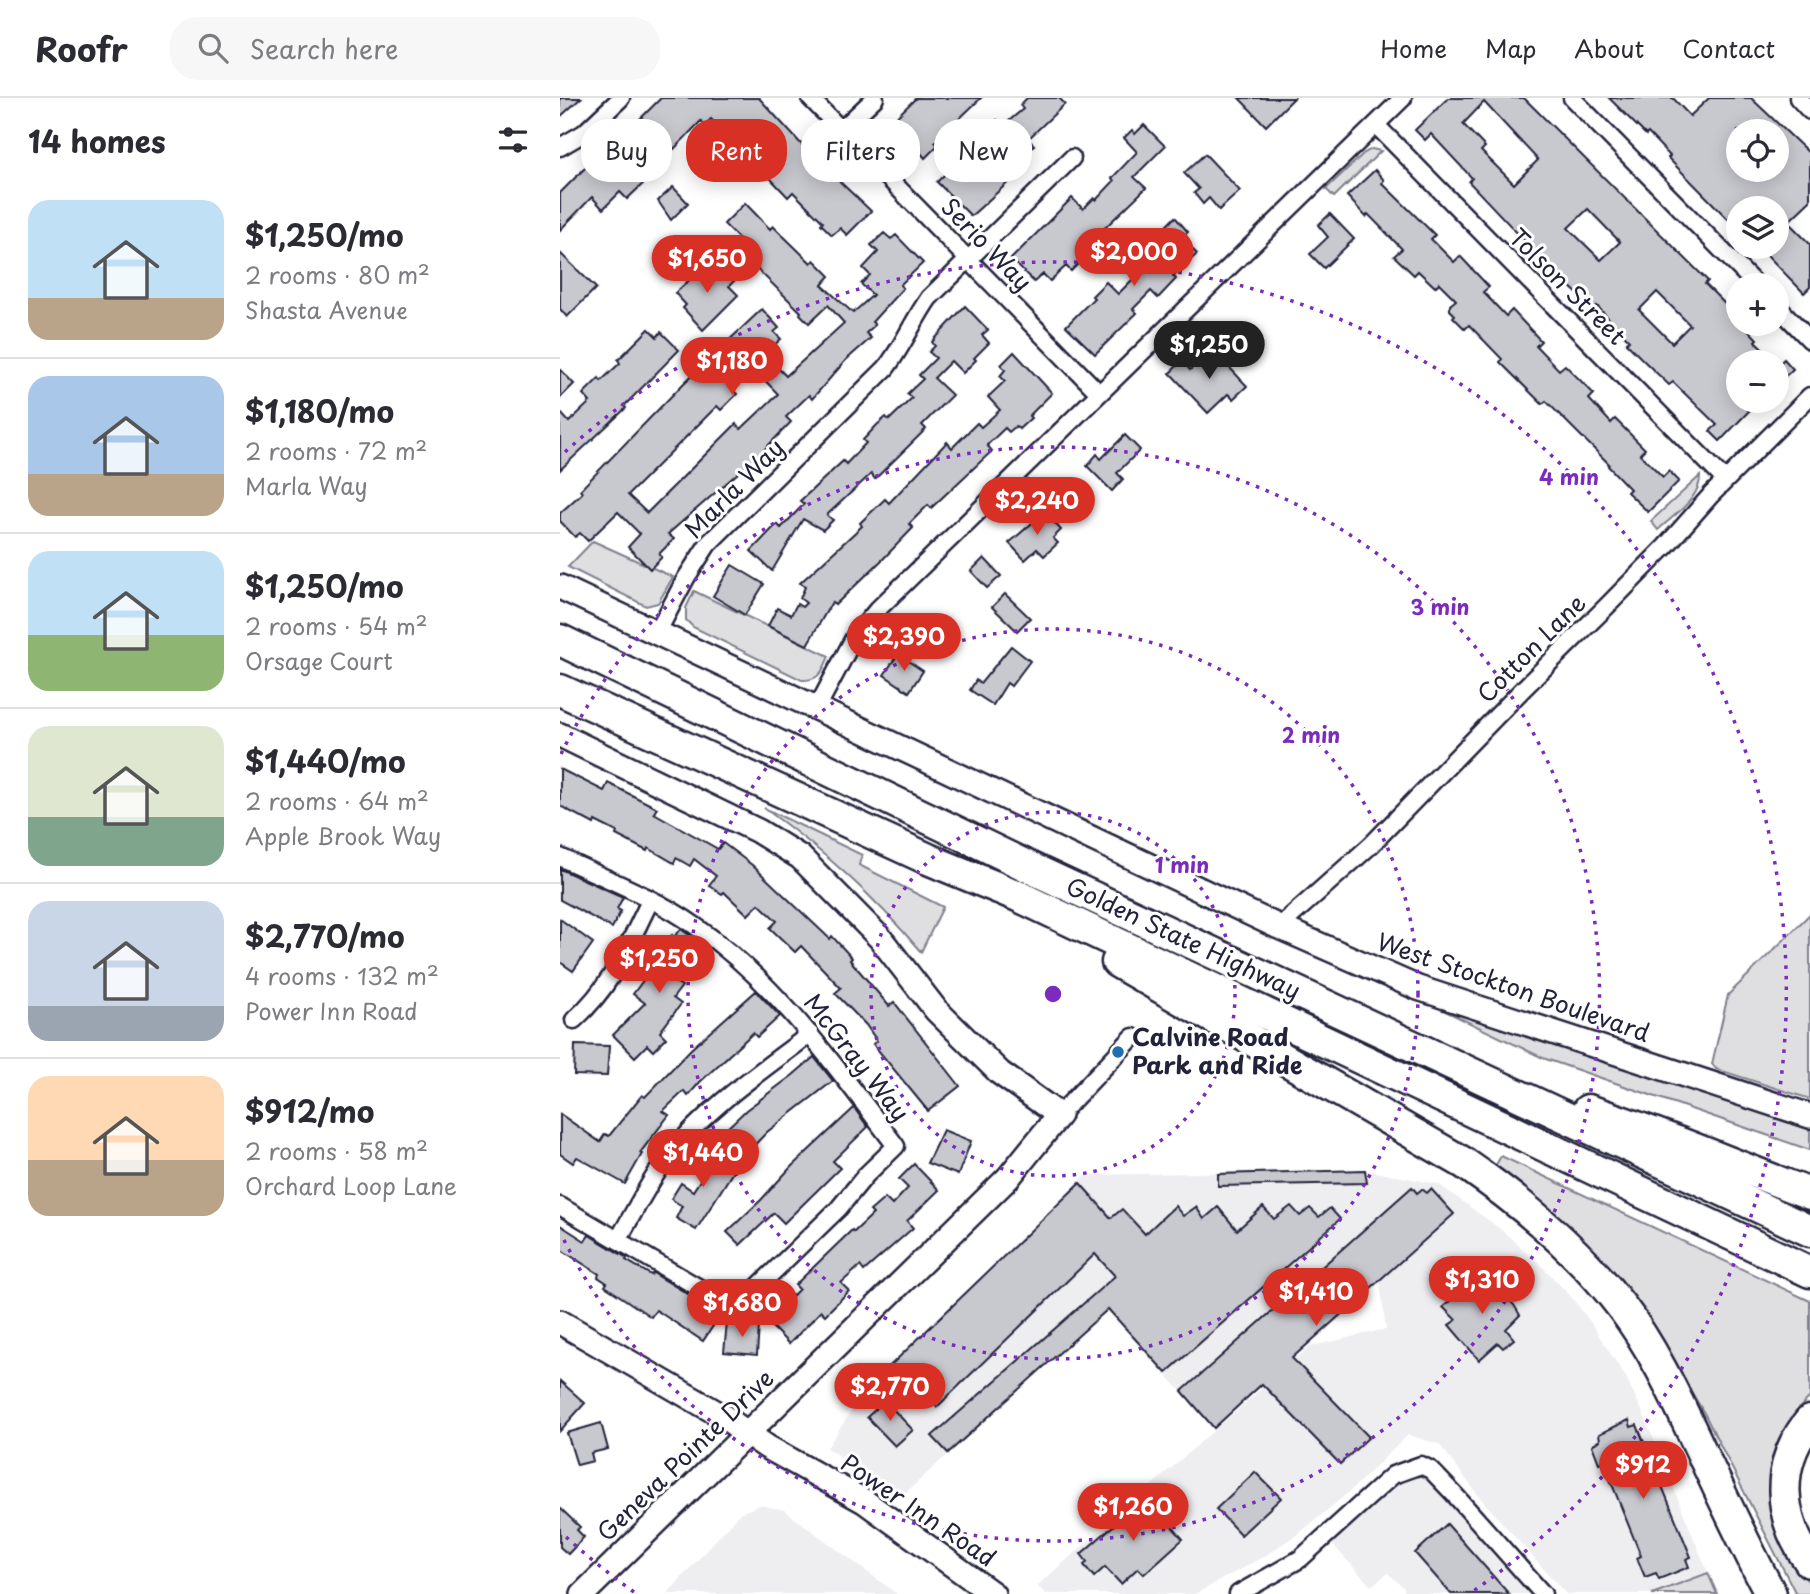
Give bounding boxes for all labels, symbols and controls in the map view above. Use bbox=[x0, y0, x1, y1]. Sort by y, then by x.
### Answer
search box bbox=[170, 17, 660, 80]
text: Roofr bbox=[35, 23, 128, 73]
icon: search bbox=[194, 29, 232, 67]
text: Search here bbox=[250, 29, 398, 68]
text: Home bbox=[1380, 30, 1447, 66]
text: Map bbox=[1485, 30, 1536, 66]
text: About bbox=[1574, 30, 1644, 66]
text: Contact bbox=[1682, 30, 1775, 66]
text: 14 homes bbox=[28, 118, 166, 163]
chip: Buy bbox=[581, 119, 672, 182]
chip: Rent bbox=[686, 119, 787, 182]
chip: Filters bbox=[801, 119, 920, 182]
chip: New bbox=[934, 119, 1032, 182]
map controls bbox=[1726, 119, 1789, 413]
button: locate bbox=[1726, 119, 1789, 182]
icon: filters bbox=[494, 121, 532, 159]
street label: Serio Way bbox=[934, 189, 1041, 298]
button: layers bbox=[1726, 196, 1789, 259]
text: $1,250/mo bbox=[245, 212, 404, 257]
street label: Tolson Street bbox=[1502, 219, 1635, 352]
icon: home bbox=[84, 228, 168, 312]
pin: $2,000 bbox=[1077, 228, 1191, 288]
text: $2,000 bbox=[1091, 233, 1177, 268]
pin: $1,650 bbox=[650, 236, 764, 295]
text: $1,650 bbox=[668, 240, 746, 275]
text: 2 rooms · 80 m² bbox=[245, 257, 430, 292]
button: + bbox=[1726, 273, 1789, 336]
text: Shasta Avenue bbox=[245, 292, 408, 327]
pin: $1,250 bbox=[1152, 322, 1266, 381]
text: $1,250 bbox=[1170, 326, 1248, 361]
pin: $1,180 bbox=[675, 338, 789, 397]
text: $1,180 bbox=[696, 342, 768, 377]
button: − bbox=[1726, 350, 1789, 413]
text: $1,180/mo bbox=[245, 388, 394, 433]
icon: home bbox=[84, 404, 168, 488]
street label: Marla Way bbox=[676, 430, 792, 546]
text: 2 rooms · 72 m² bbox=[245, 433, 427, 468]
text: 4 min bbox=[1539, 460, 1599, 492]
text: Marla Way bbox=[245, 468, 368, 503]
pin: $2,240 bbox=[980, 478, 1094, 537]
text: $2,240 bbox=[995, 482, 1079, 517]
text: $1,250/mo bbox=[245, 563, 404, 608]
icon: home bbox=[84, 579, 168, 663]
street label: Cotton Lane bbox=[1468, 585, 1593, 710]
text: 3 min bbox=[1410, 590, 1470, 622]
text: 2 rooms · 54 m² bbox=[245, 608, 428, 643]
pin: $2,390 bbox=[847, 614, 961, 673]
text: $2,390 bbox=[863, 618, 945, 653]
text: Orsage Court bbox=[245, 643, 393, 678]
text: 2 min bbox=[1282, 718, 1340, 750]
text: $1,440/mo bbox=[245, 738, 406, 783]
icon: home bbox=[84, 754, 168, 838]
text: 2 rooms · 64 m² bbox=[245, 783, 429, 818]
text: Apple Brook Way bbox=[245, 818, 441, 853]
text: 1 min bbox=[1155, 848, 1209, 880]
street label: Golden State Highway bbox=[1061, 867, 1307, 1007]
text: $2,770/mo bbox=[245, 913, 405, 958]
street label: West Stockton Boulevard bbox=[1372, 922, 1655, 1050]
icon: home bbox=[84, 929, 168, 1013]
pin: $1,250 bbox=[602, 936, 716, 995]
text: $1,250 bbox=[620, 940, 698, 975]
text: 4 rooms · 132 m² bbox=[245, 958, 439, 993]
centre of rings bbox=[1041, 982, 1065, 1006]
street label: McGray Way bbox=[796, 985, 919, 1128]
text: Power Inn Road bbox=[245, 993, 418, 1028]
place label: Calvine Road Park and Ride bbox=[1132, 1018, 1302, 1082]
marker: Calvine Road Park and Ride bbox=[1110, 1044, 1126, 1060]
text: $912/mo bbox=[245, 1088, 374, 1133]
icon: home bbox=[84, 1104, 168, 1188]
pin: $1,440 bbox=[646, 1130, 760, 1189]
text: 2 rooms · 58 m² bbox=[245, 1133, 428, 1168]
text: $1,440 bbox=[663, 1134, 743, 1169]
text: Orchard Loop Lane bbox=[245, 1168, 457, 1203]
pin: $1,310 bbox=[1425, 1256, 1539, 1316]
text: $1,310 bbox=[1445, 1261, 1519, 1296]
pin: $1,410 bbox=[1259, 1268, 1373, 1328]
text: $1,410 bbox=[1279, 1273, 1353, 1308]
pin: $1,680 bbox=[685, 1280, 799, 1339]
text: $1,680 bbox=[703, 1284, 781, 1319]
street label: Geneva Pointe Drive bbox=[588, 1360, 781, 1549]
pin: $2,770 bbox=[833, 1364, 947, 1423]
text: $2,770 bbox=[850, 1368, 930, 1403]
pin: $912 bbox=[1602, 1442, 1684, 1501]
street label: Power Inn Road bbox=[834, 1444, 1004, 1575]
text: $912 bbox=[1615, 1446, 1671, 1481]
pin: $1,260 bbox=[1076, 1484, 1190, 1543]
text: $1,260 bbox=[1093, 1488, 1173, 1523]

